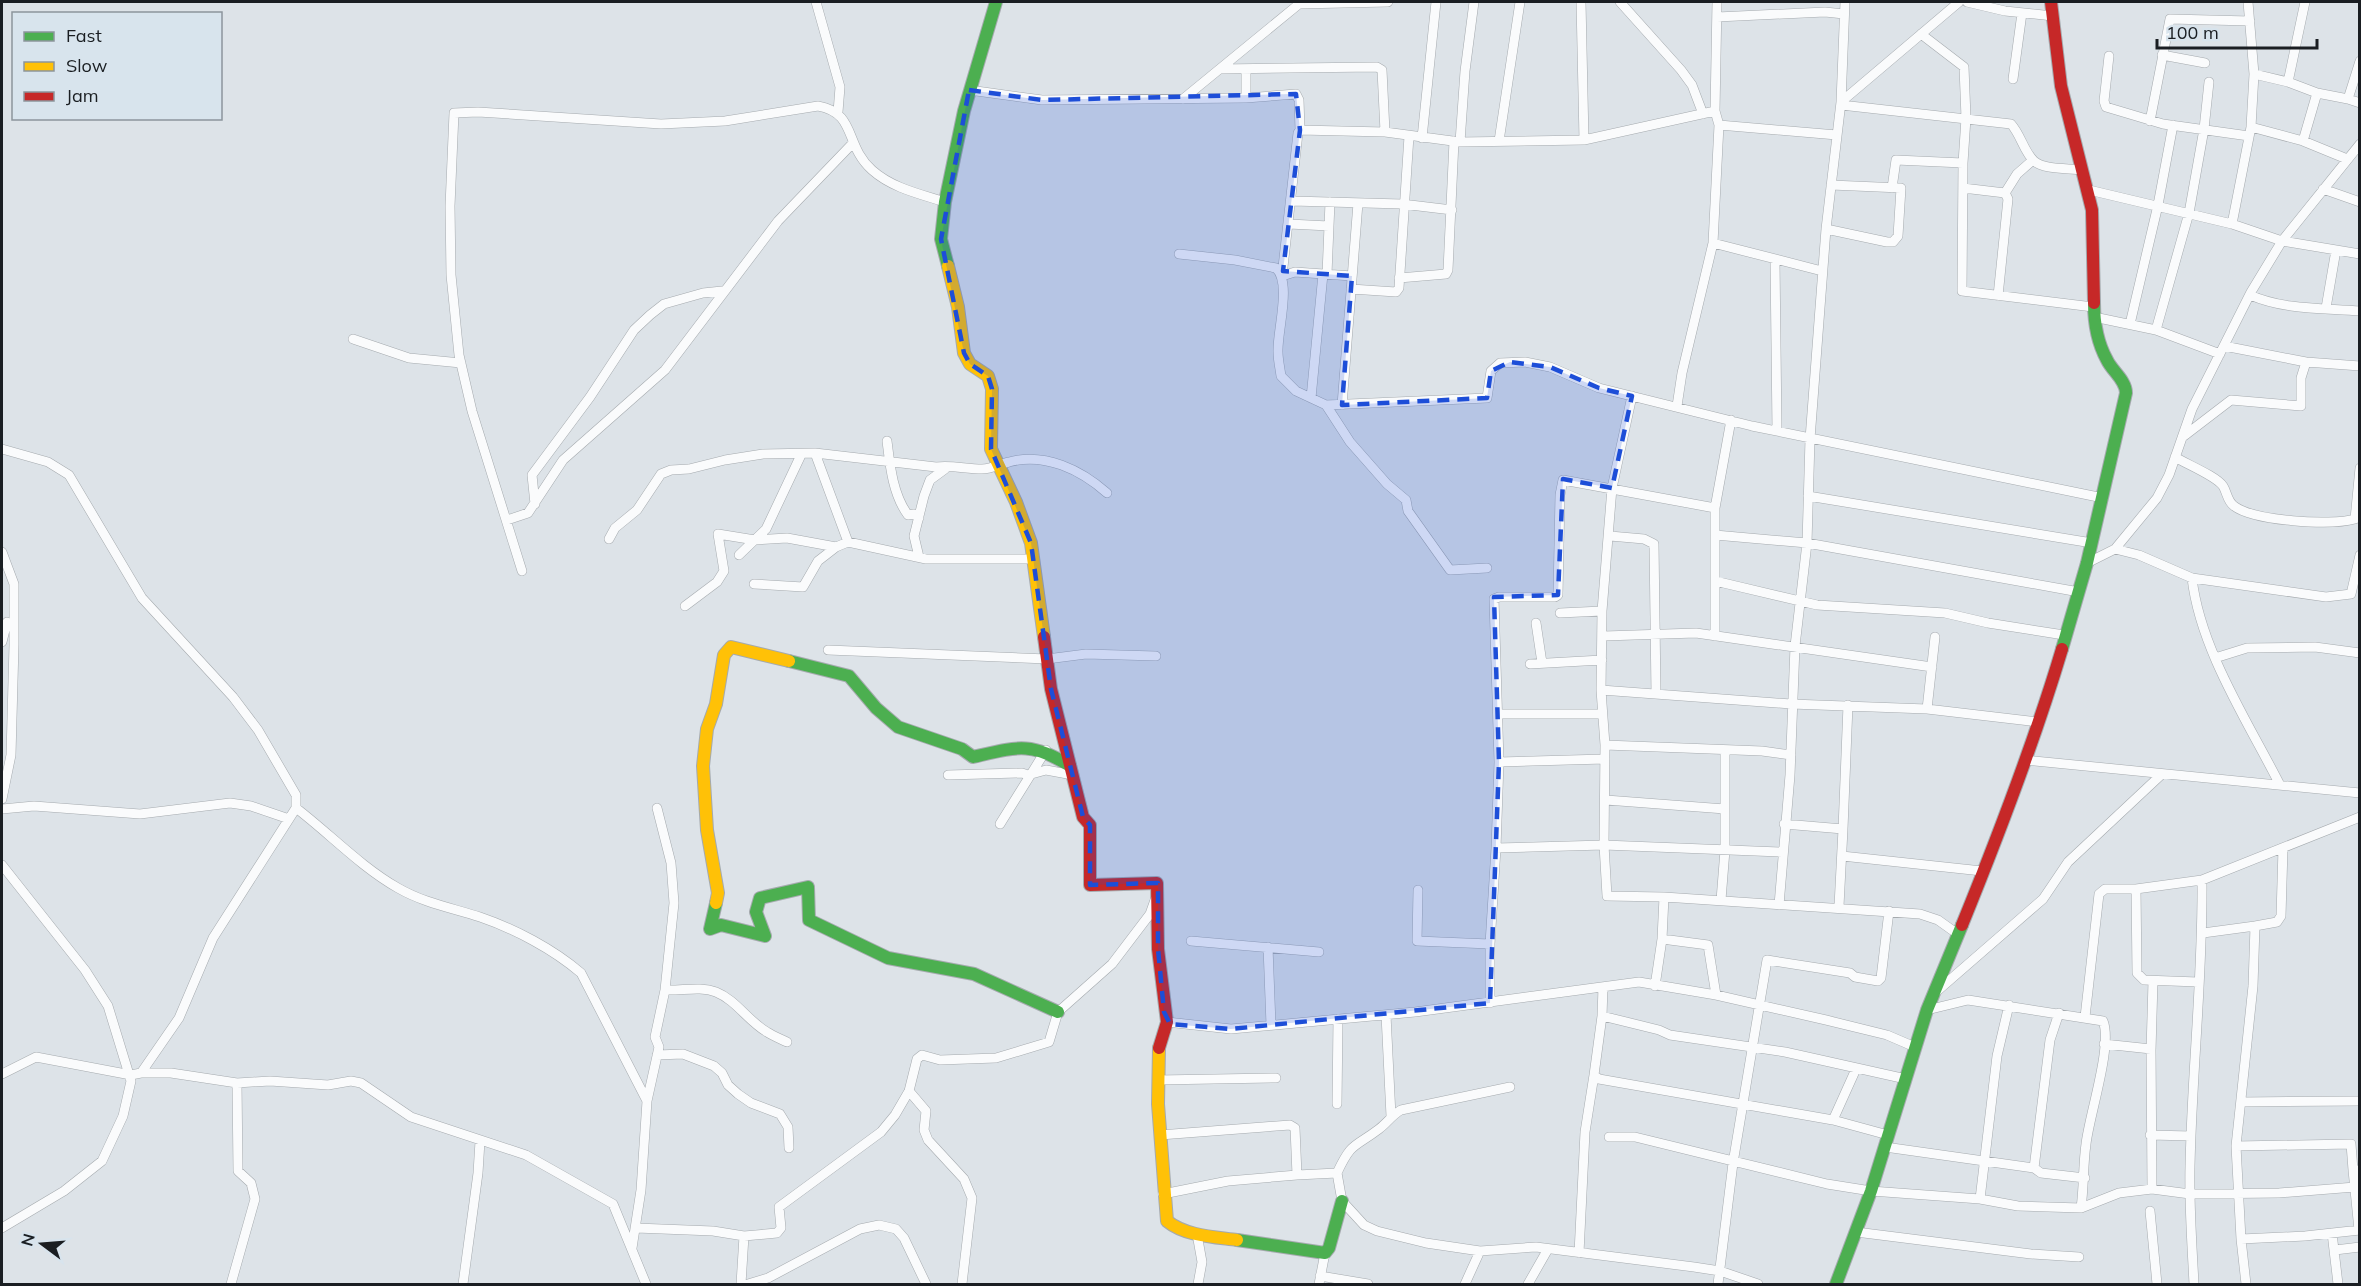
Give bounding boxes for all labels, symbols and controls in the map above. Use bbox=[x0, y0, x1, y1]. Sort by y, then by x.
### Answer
legend bbox=[12, 12, 222, 120]
scale bar bbox=[2157, 12, 2318, 50]
text: 100 m bbox=[2166, 21, 2219, 44]
text: Fast bbox=[66, 24, 102, 47]
text: Slow bbox=[66, 54, 108, 77]
text: Jam bbox=[66, 84, 99, 107]
north arrow bbox=[12, 1214, 72, 1274]
text: N bbox=[16, 1231, 39, 1248]

